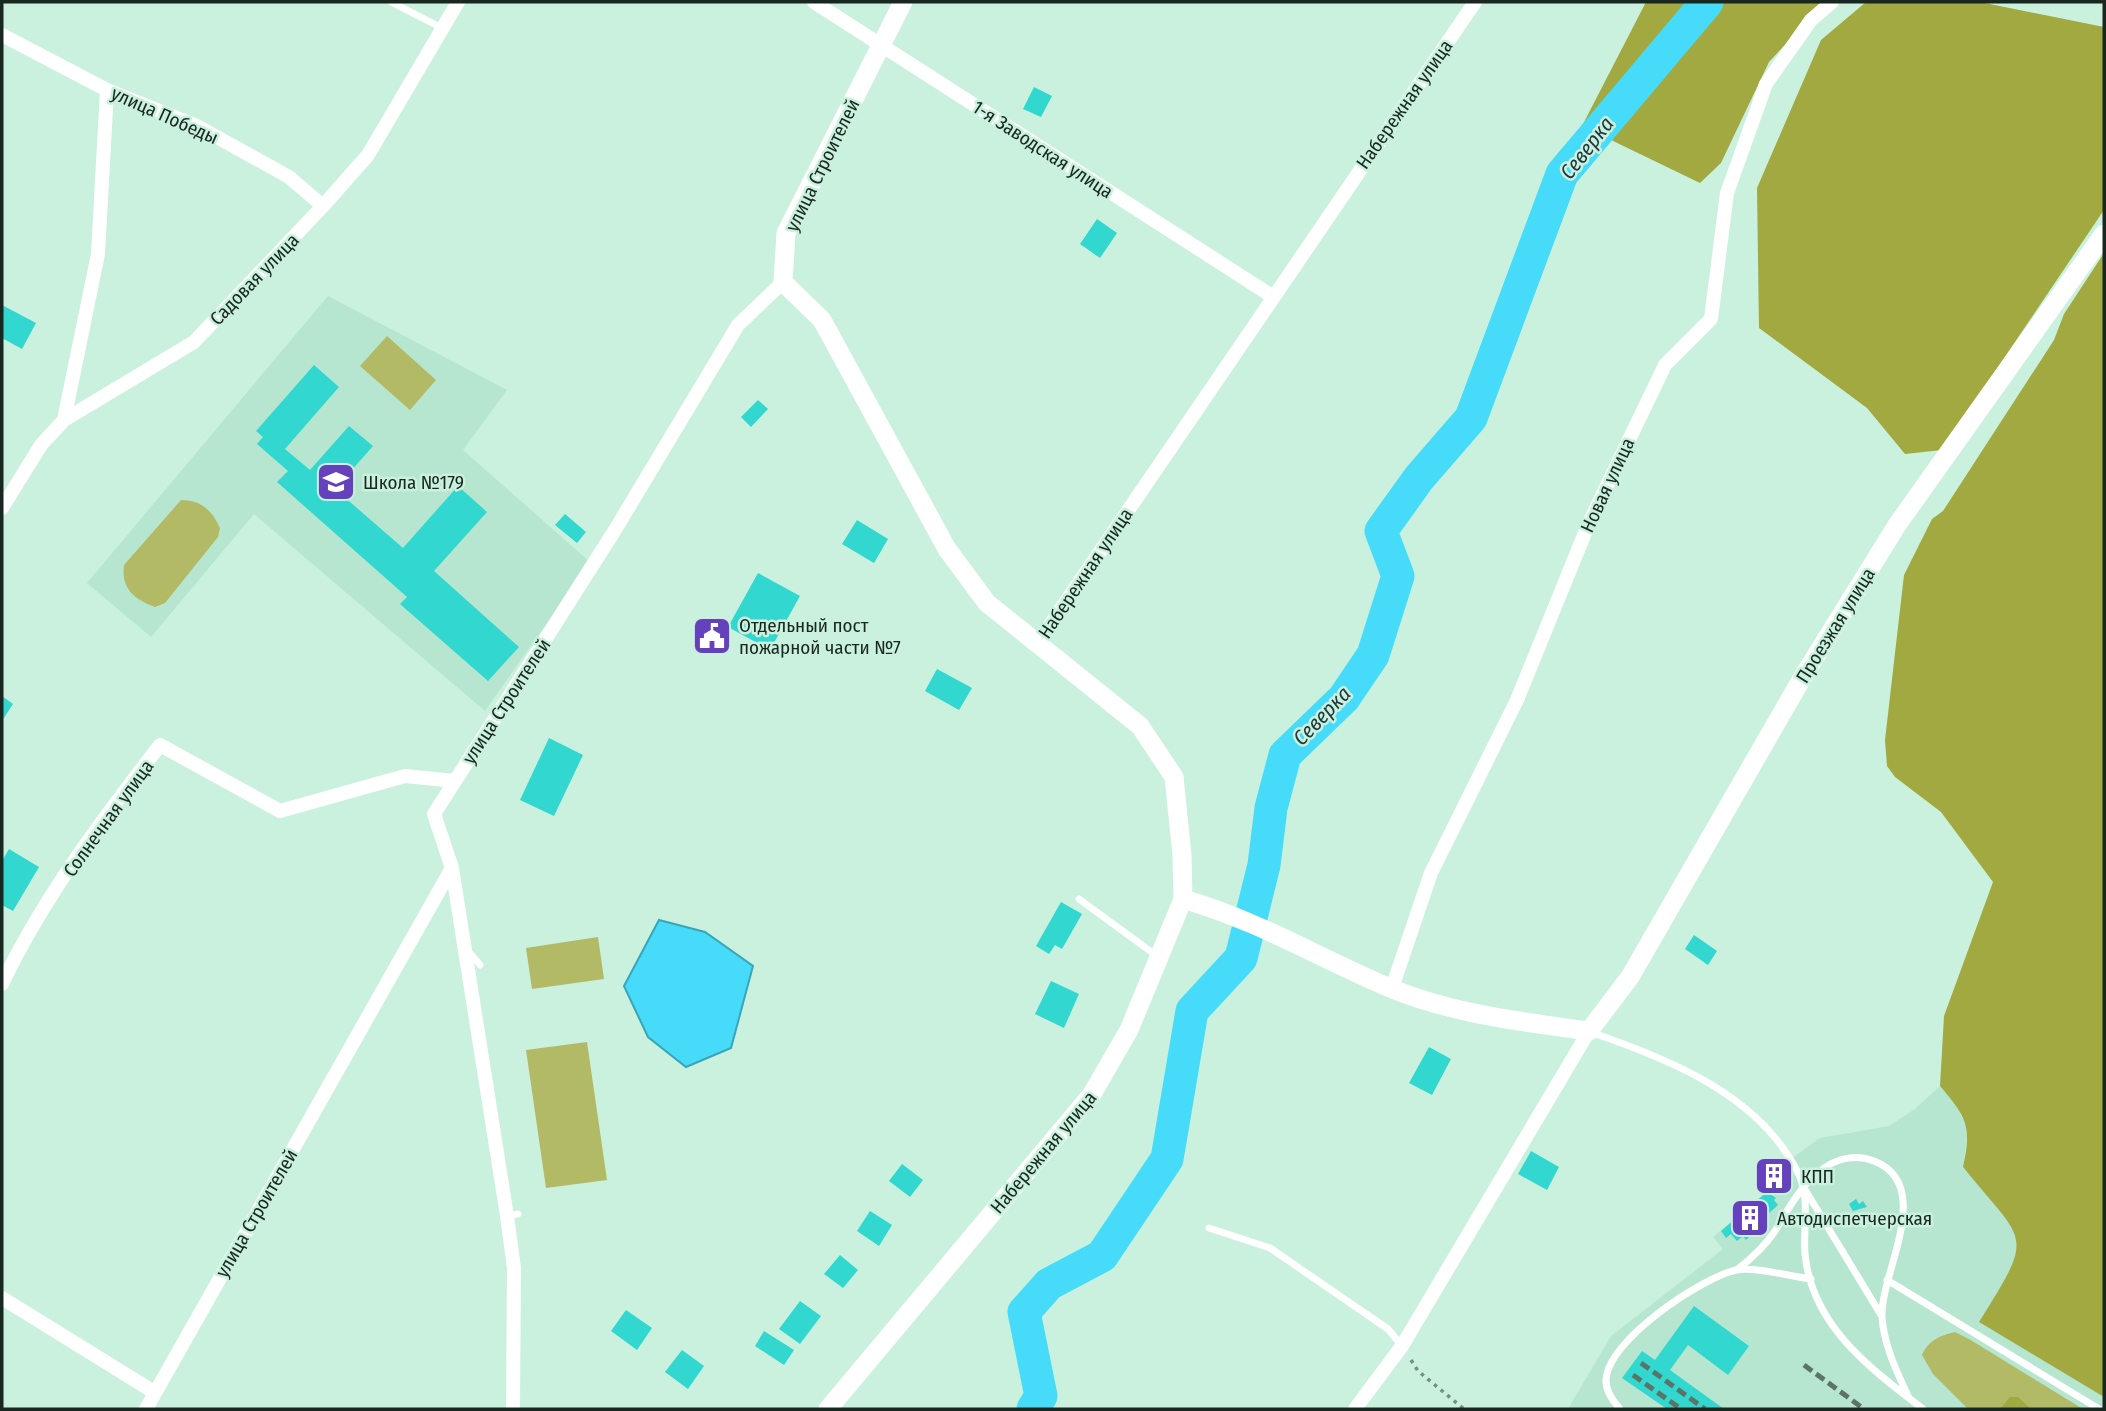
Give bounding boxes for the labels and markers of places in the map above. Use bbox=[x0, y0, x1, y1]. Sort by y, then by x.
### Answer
school or university icon: Школа №179 bbox=[315, 461, 357, 503]
place label: Школа №179 bbox=[363, 471, 464, 494]
place label: Отдельный пост пожарной части №7 bbox=[739, 614, 901, 659]
public building icon: Отдельный пост пожарной части №7 bbox=[691, 615, 733, 657]
building icon: КПП bbox=[1753, 1155, 1795, 1197]
place label: КПП bbox=[1801, 1165, 1834, 1188]
building icon: Автодиспетчерская bbox=[1729, 1197, 1771, 1239]
place label: Автодиспетчерская bbox=[1777, 1207, 1932, 1230]

